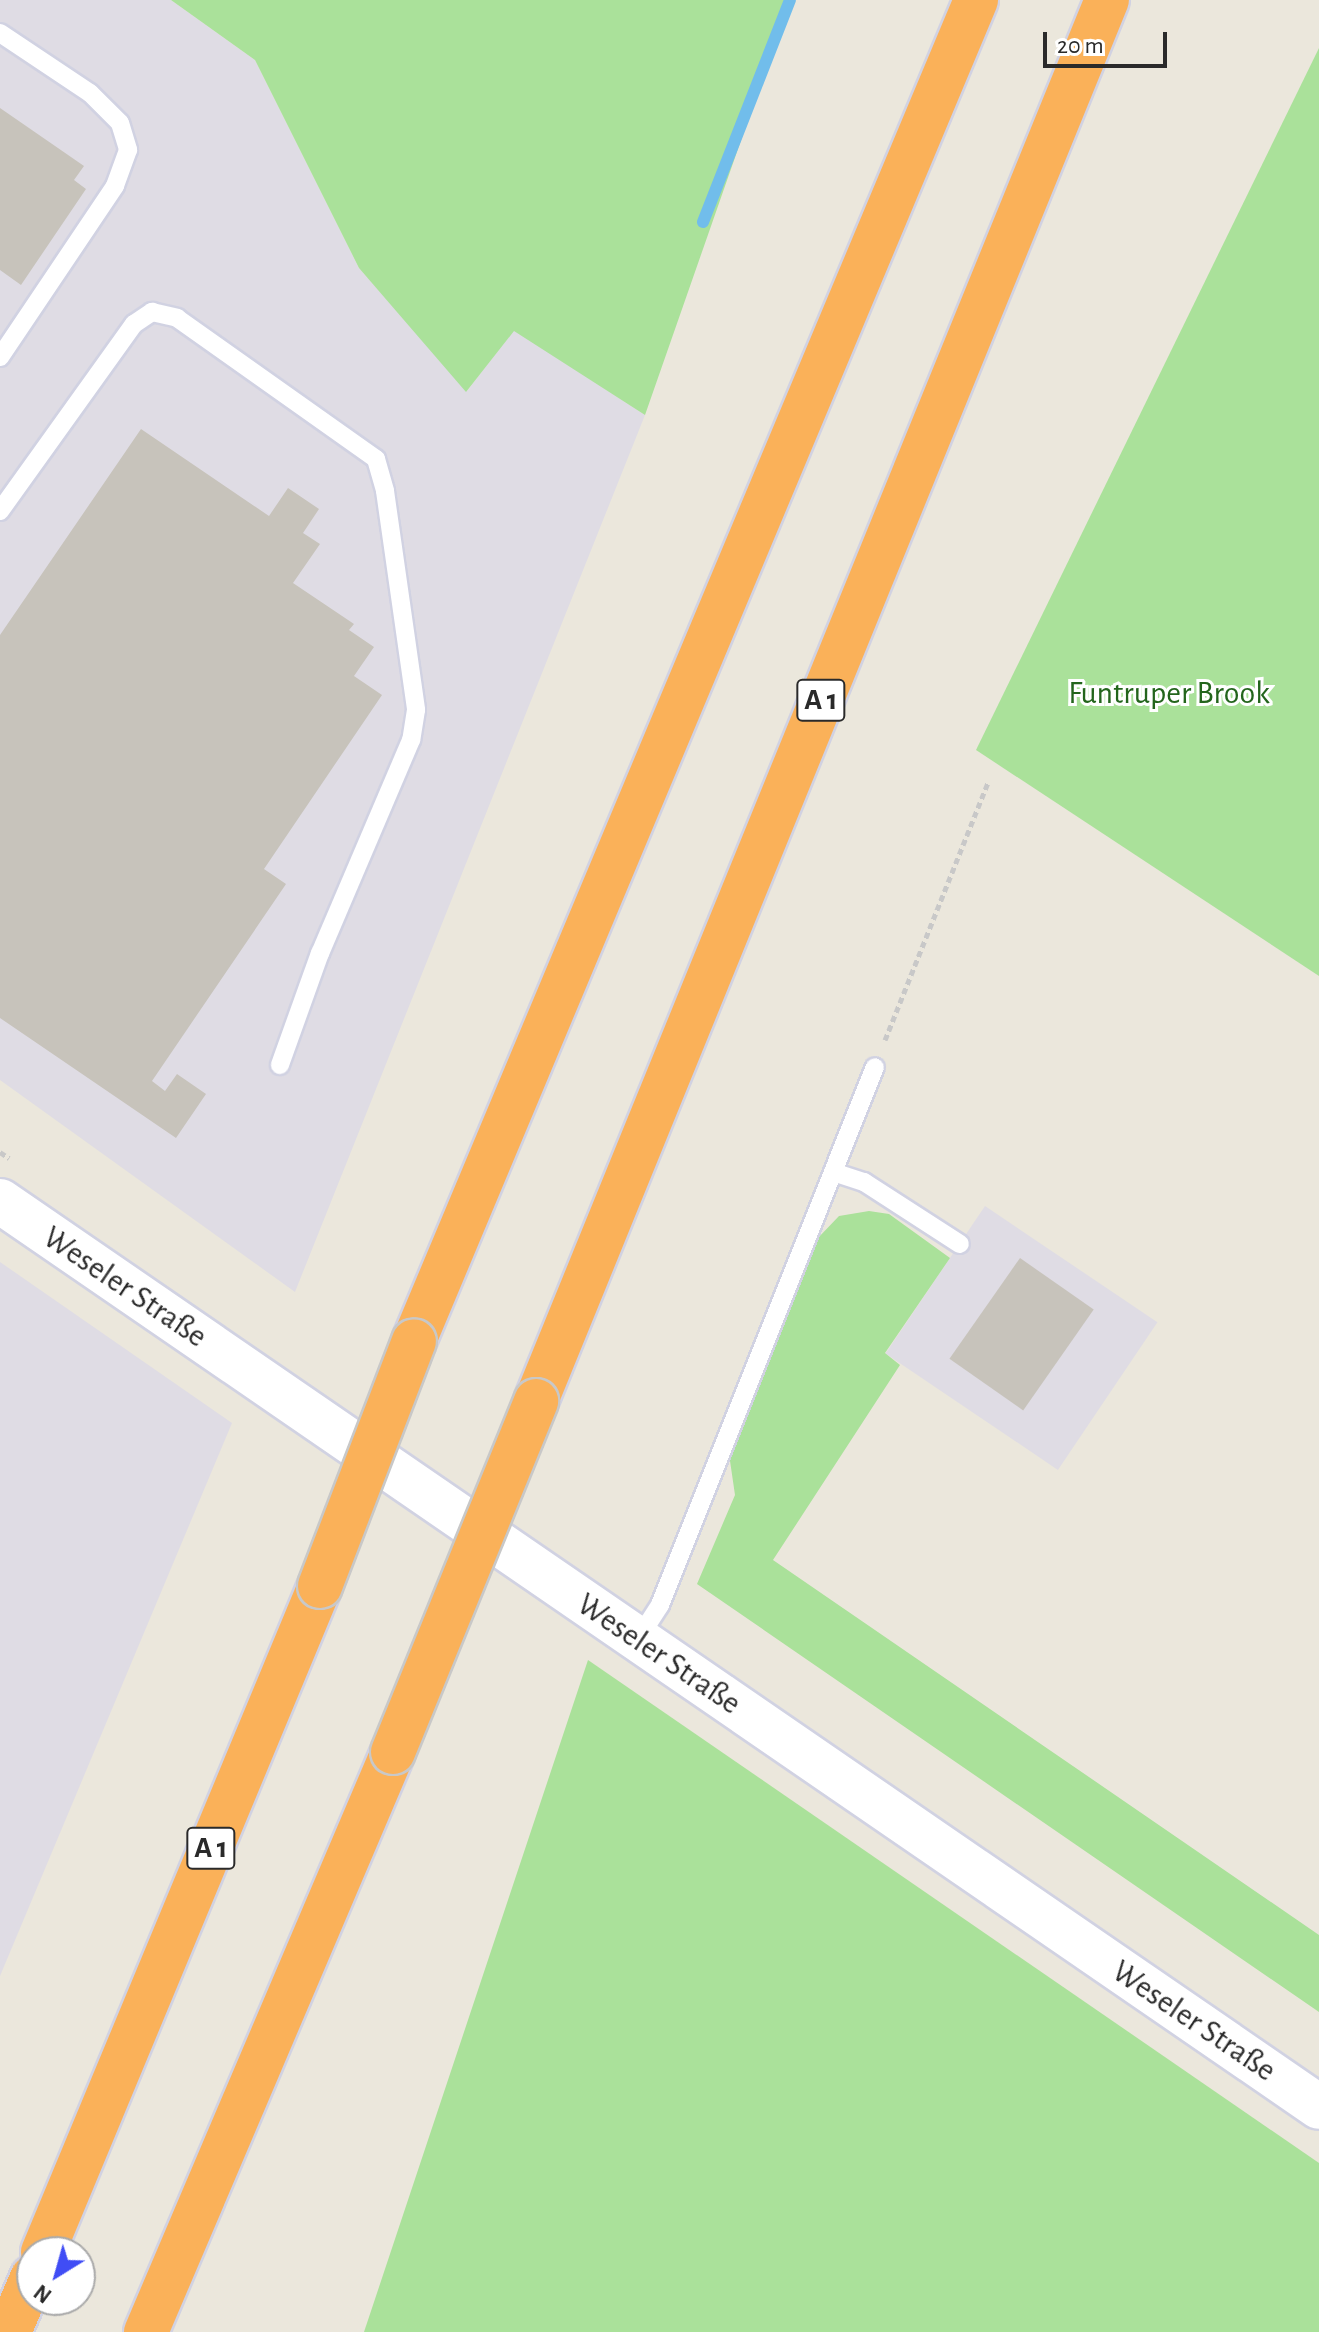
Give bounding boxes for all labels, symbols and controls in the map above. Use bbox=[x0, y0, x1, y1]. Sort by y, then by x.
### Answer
scale bar bbox=[1047, 16, 1171, 66]
text: 20 m bbox=[1057, 34, 1104, 58]
road number: A 1 bbox=[795, 674, 847, 726]
park label: Funtruper Brook bbox=[1068, 674, 1270, 712]
street label: Weseler Straße bbox=[36, 1218, 214, 1356]
street label: Weseler Straße bbox=[570, 1585, 748, 1723]
road number: A 1 bbox=[185, 1822, 237, 1874]
street label: Weseler Straße bbox=[1105, 1952, 1283, 2090]
north arrow bbox=[16, 2236, 96, 2316]
text: N bbox=[30, 2280, 55, 2307]

